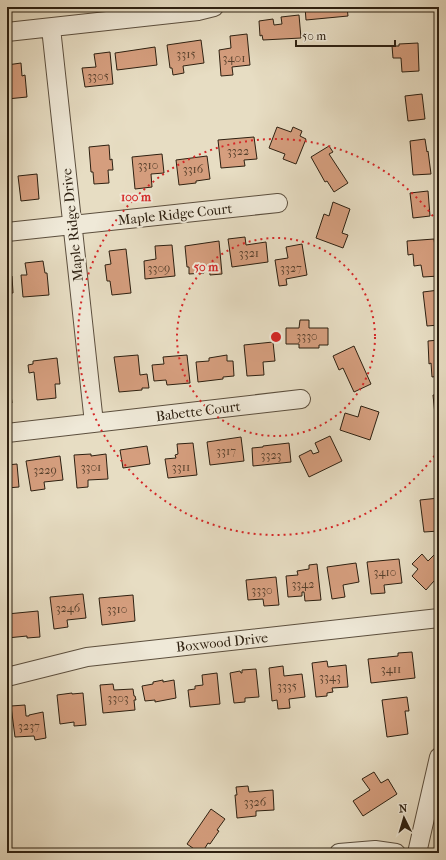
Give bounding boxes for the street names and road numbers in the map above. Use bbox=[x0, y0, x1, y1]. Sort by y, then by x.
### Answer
street label: Maple Ridge Drive bbox=[58, 167, 87, 282]
street label: Maple Ridge Court bbox=[117, 200, 233, 229]
street label: Babette Court bbox=[155, 398, 241, 425]
street label: Boxwood Drive bbox=[175, 629, 269, 656]

